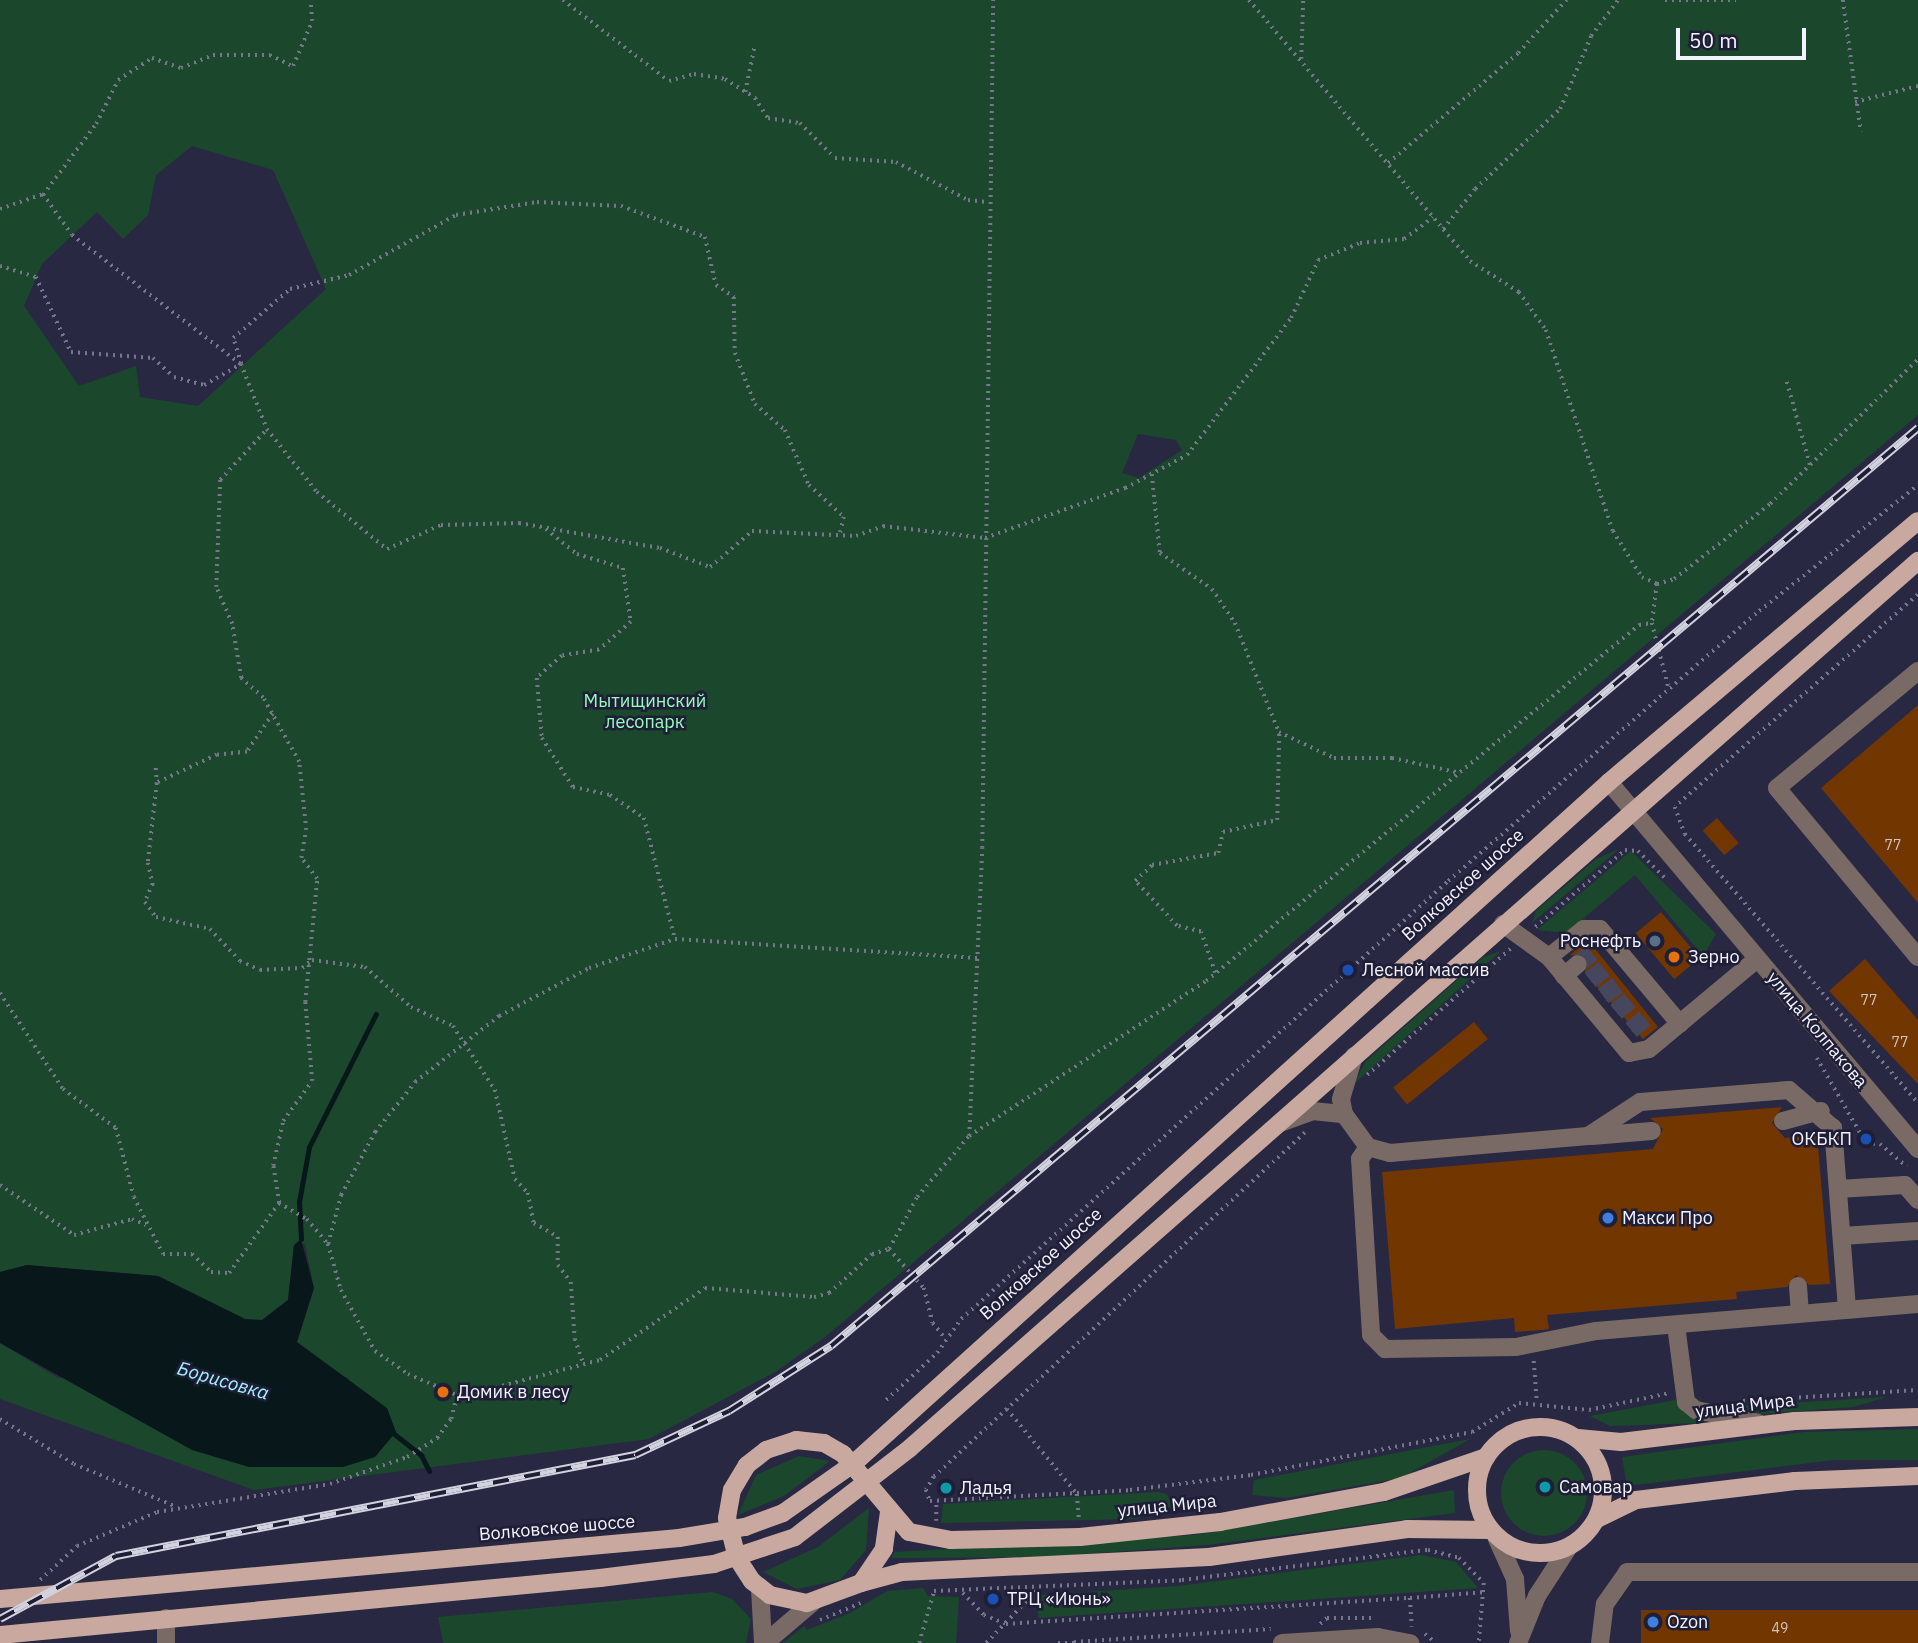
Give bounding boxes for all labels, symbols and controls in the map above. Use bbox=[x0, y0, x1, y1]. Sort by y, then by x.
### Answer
scale bar bbox=[1680, 14, 1810, 58]
text: 50 m bbox=[1689, 26, 1738, 54]
park label: Мытищинский лесопарк bbox=[584, 691, 706, 734]
street label: Волковское шоссе bbox=[1398, 825, 1528, 945]
house number: 77 bbox=[1885, 837, 1901, 853]
place label: Роснефть bbox=[1560, 930, 1641, 952]
marker: Роснефть bbox=[1647, 933, 1663, 949]
place label: Зерно bbox=[1688, 946, 1740, 968]
marker: Зерно bbox=[1666, 949, 1682, 965]
place label: Лесной массив bbox=[1362, 959, 1490, 981]
marker: Лесной массив bbox=[1340, 962, 1356, 978]
street label: улица Колпакова bbox=[1762, 968, 1872, 1092]
house number: 77 bbox=[1861, 992, 1877, 1008]
house number: 77 bbox=[1892, 1034, 1908, 1050]
place label: ОКБКП bbox=[1792, 1128, 1852, 1150]
marker: ОКБКП bbox=[1858, 1131, 1874, 1147]
street label: Волковское шоссе bbox=[976, 1204, 1106, 1324]
place label: Макси Про bbox=[1622, 1207, 1713, 1229]
marker: Макси Про bbox=[1600, 1210, 1616, 1226]
water label: Борисовка bbox=[175, 1357, 271, 1405]
place label: Домик в лесу bbox=[457, 1381, 570, 1403]
marker: Домик в лесу bbox=[435, 1384, 451, 1400]
street label: улица Мира bbox=[1694, 1389, 1796, 1423]
place label: Самовар bbox=[1559, 1476, 1632, 1498]
place label: Ладья bbox=[960, 1477, 1012, 1499]
marker: Самовар bbox=[1537, 1479, 1553, 1495]
marker: Ладья bbox=[938, 1480, 954, 1496]
street label: улица Мира bbox=[1116, 1490, 1218, 1522]
street label: Волковское шоссе bbox=[478, 1510, 636, 1546]
place label: ТРЦ «Июнь» bbox=[1007, 1588, 1111, 1610]
marker: ТРЦ «Июнь» bbox=[985, 1591, 1001, 1607]
place label: Ozon bbox=[1667, 1611, 1708, 1633]
marker: Ozon bbox=[1645, 1614, 1661, 1630]
house number: 49 bbox=[1772, 1620, 1788, 1636]

